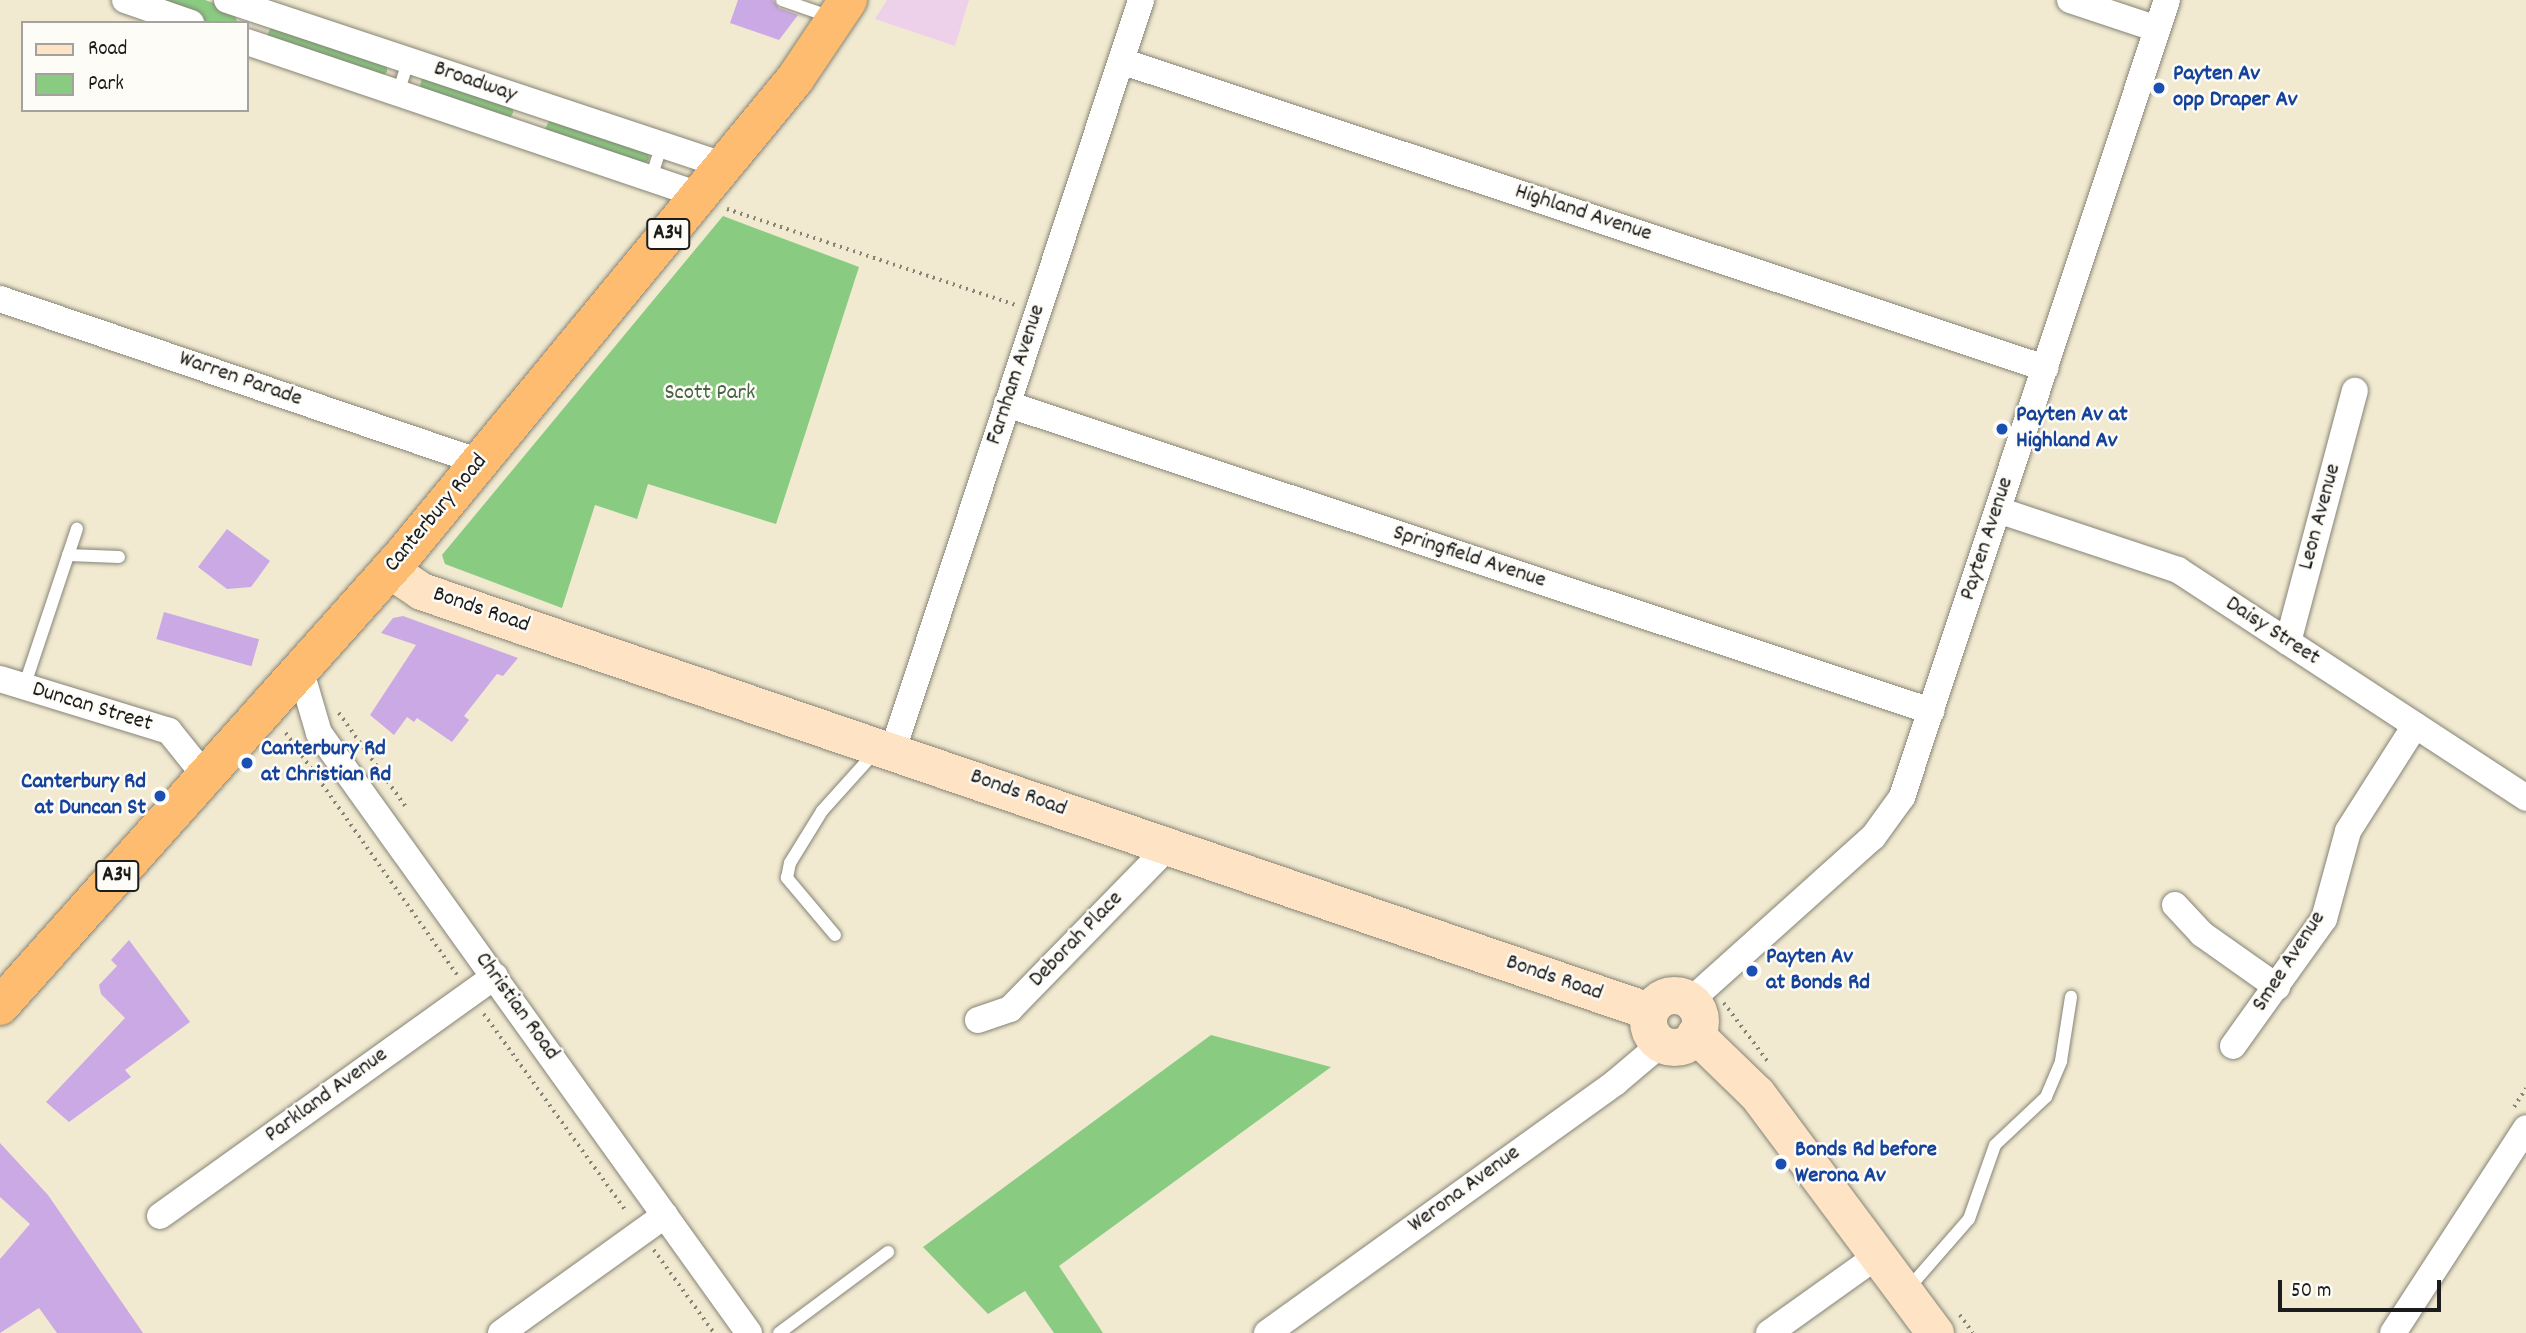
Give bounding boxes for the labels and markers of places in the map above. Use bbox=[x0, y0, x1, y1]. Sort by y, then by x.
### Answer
place label: Payten Av opp Draper Av bbox=[2173, 61, 2298, 115]
marker: Payten Av opp Draper Av bbox=[2151, 80, 2167, 96]
place label: Payten Av at Highland Av bbox=[2016, 402, 2128, 456]
marker: Payten Av at Highland Av bbox=[1994, 421, 2010, 437]
place label: Canterbury Rd at Christian Rd bbox=[261, 736, 391, 790]
marker: Canterbury Rd at Christian Rd bbox=[239, 755, 255, 771]
place label: Canterbury Rd at Duncan St bbox=[21, 769, 146, 823]
marker: Canterbury Rd at Duncan St bbox=[152, 788, 168, 804]
place label: Payten Av at Bonds Rd bbox=[1766, 944, 1870, 998]
marker: Payten Av at Bonds Rd bbox=[1744, 963, 1760, 979]
place label: Bonds Rd before Werona Av bbox=[1795, 1137, 1937, 1191]
marker: Bonds Rd before Werona Av bbox=[1773, 1156, 1789, 1172]

